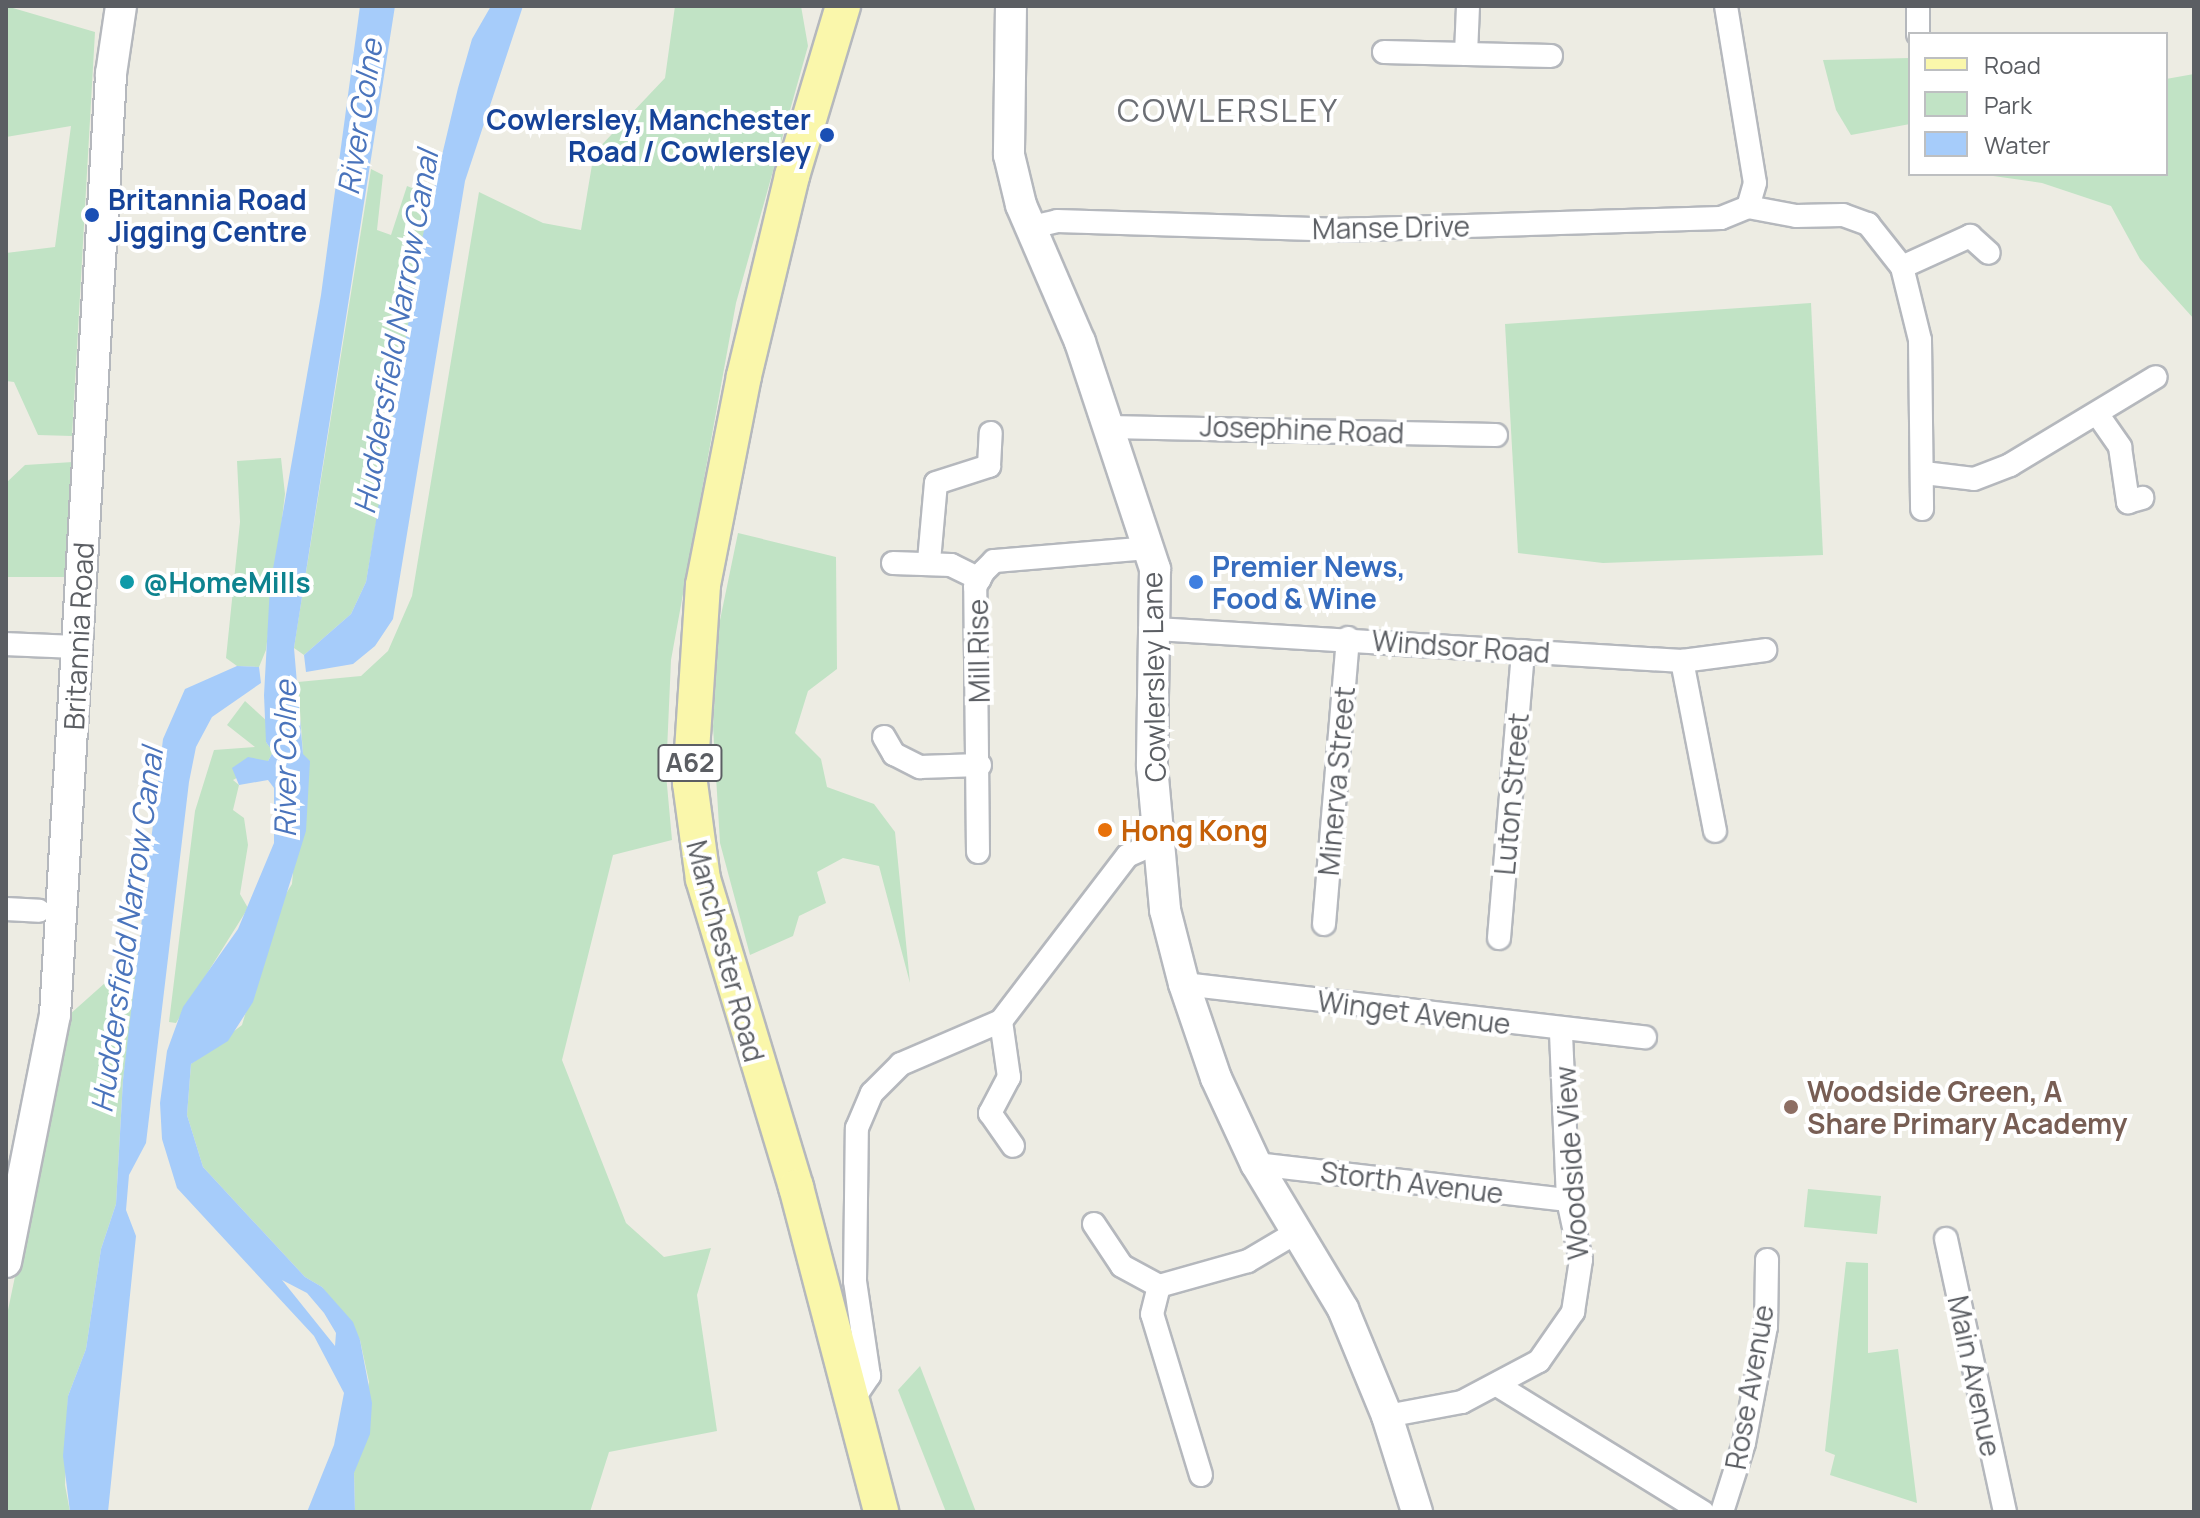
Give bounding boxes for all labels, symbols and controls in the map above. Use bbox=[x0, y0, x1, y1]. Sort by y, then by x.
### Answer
legend bbox=[1908, 32, 2168, 176]
water label: River Colne bbox=[330, 37, 390, 197]
text: Road bbox=[1984, 48, 2041, 81]
text: Park bbox=[1984, 88, 2032, 121]
district label: COWLERSLEY bbox=[1117, 91, 1339, 129]
place label: Cowlersley, Manchester Road / Cowlersley bbox=[486, 102, 811, 168]
marker: Cowlersley, Manchester Road / Cowlersley bbox=[818, 126, 836, 144]
text: Water bbox=[1984, 128, 2051, 161]
water label: Huddersfield Narrow Canal bbox=[346, 148, 446, 516]
place label: Britannia Road Jigging Centre bbox=[108, 182, 307, 248]
marker: Britannia Road Jigging Centre bbox=[83, 206, 101, 224]
street label: Manse Drive bbox=[1312, 209, 1470, 245]
street label: Josephine Road bbox=[1199, 409, 1405, 449]
street label: Britannia Road bbox=[56, 541, 100, 731]
place label: Premier News, Food & Wine bbox=[1212, 549, 1406, 615]
place label: @HomeMills bbox=[143, 565, 311, 599]
street label: Cowlersley Lane bbox=[1134, 572, 1172, 782]
marker: @HomeMills bbox=[118, 573, 136, 591]
marker: Premier News, Food & Wine bbox=[1187, 573, 1205, 591]
street label: Mill Rise bbox=[960, 599, 996, 703]
street label: Windsor Road bbox=[1371, 623, 1551, 669]
water label: River Colne bbox=[267, 681, 303, 837]
street label: Minerva Street bbox=[1311, 685, 1361, 877]
street label: Luton Street bbox=[1487, 712, 1535, 876]
road number: A62 bbox=[656, 741, 724, 785]
water label: Huddersfield Narrow Canal bbox=[84, 745, 170, 1115]
place label: Hong Kong bbox=[1121, 813, 1268, 847]
marker: Hong Kong bbox=[1096, 821, 1114, 839]
street label: Manchester Road bbox=[680, 837, 772, 1065]
street label: Winget Avenue bbox=[1315, 983, 1513, 1041]
street label: Woodside View bbox=[1547, 1065, 1595, 1261]
place label: Woodside Green, A Share Primary Academy bbox=[1807, 1074, 2127, 1140]
marker: Woodside Green, A Share Primary Academy bbox=[1782, 1098, 1800, 1116]
street label: Storth Avenue bbox=[1319, 1154, 1505, 1210]
street label: Main Avenue bbox=[1942, 1292, 2008, 1460]
street label: Rose Avenue bbox=[1718, 1302, 1780, 1472]

